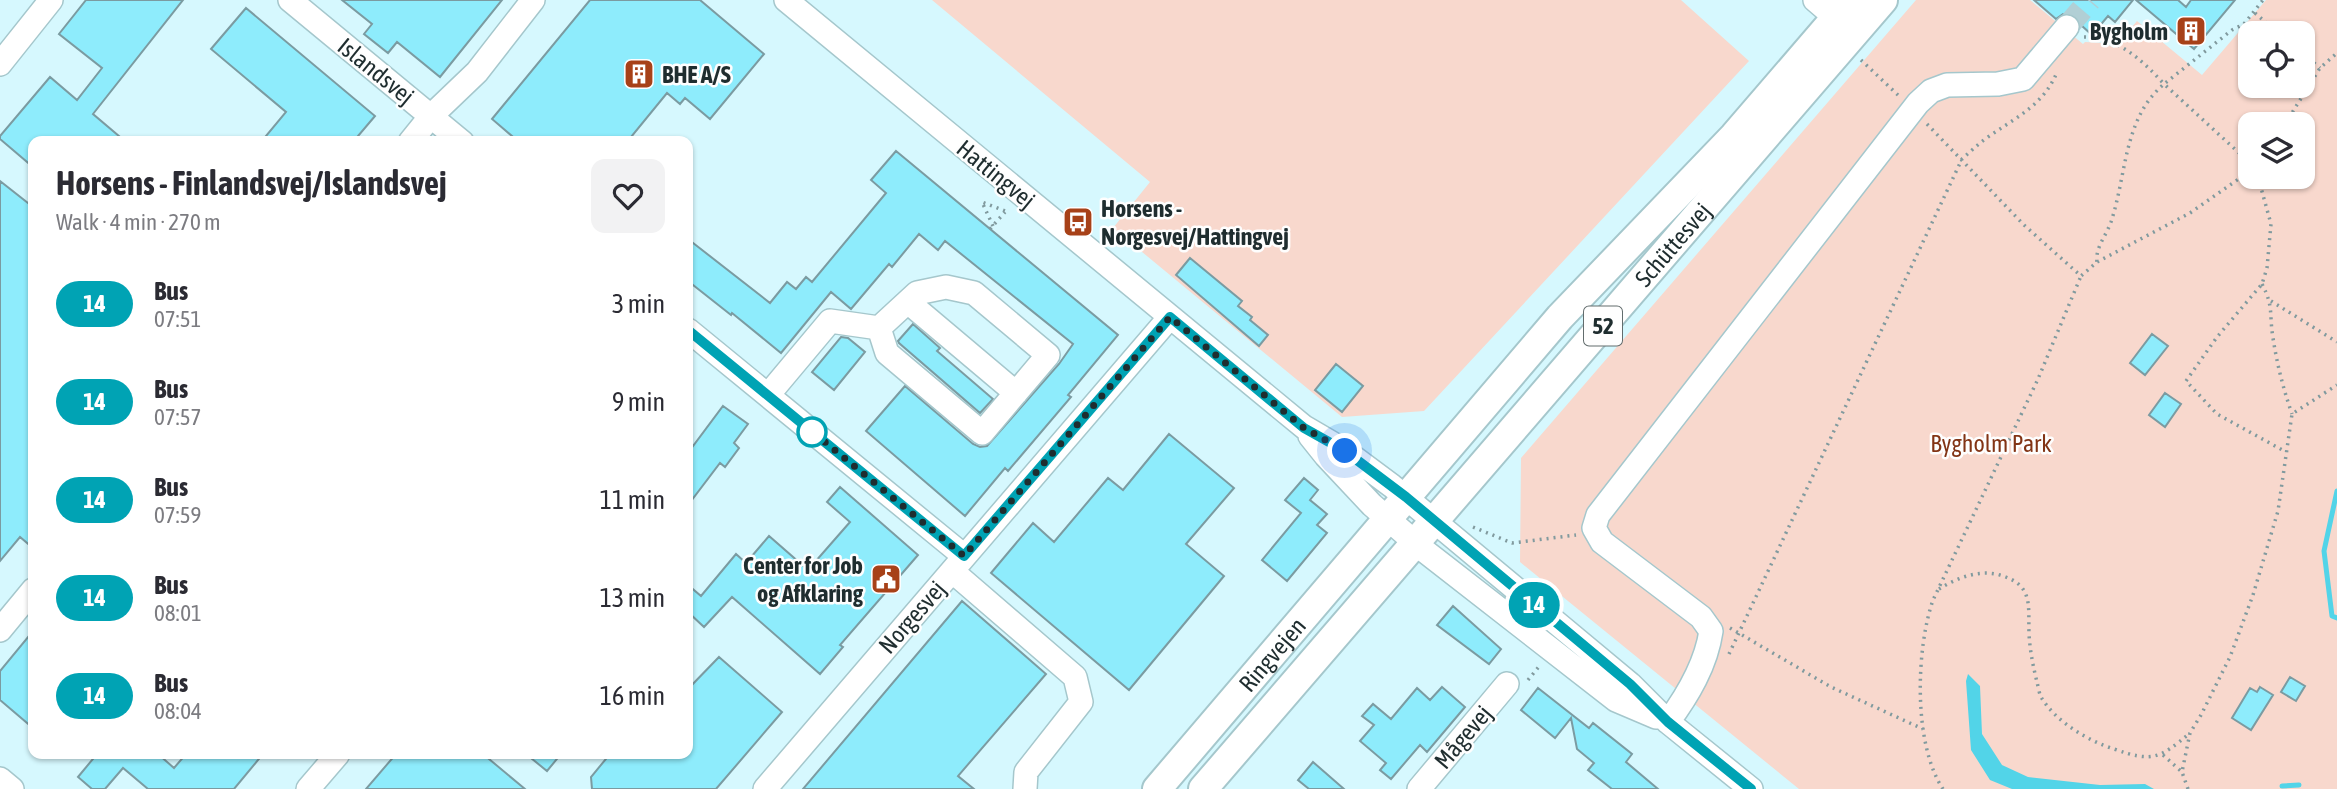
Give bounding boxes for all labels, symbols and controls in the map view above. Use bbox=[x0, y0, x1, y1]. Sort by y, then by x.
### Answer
building icon: Bygholm bbox=[2174, 14, 2208, 48]
place label: Bygholm bbox=[2090, 18, 2168, 45]
map controls bbox=[2238, 21, 2315, 189]
button: locate bbox=[2238, 21, 2315, 98]
street label: Islandsvej bbox=[333, 32, 419, 110]
building icon: BHE A/S bbox=[622, 57, 656, 91]
place label: BHE A/S bbox=[662, 61, 731, 88]
button: layers bbox=[2238, 112, 2315, 189]
street label: Hattingvej bbox=[952, 134, 1040, 214]
button: heart bbox=[591, 159, 665, 233]
text: Horsens - Finlandsvej/Islandsvej bbox=[56, 164, 447, 202]
place label: Horsens - Norgesvej/Hattingvej bbox=[1101, 195, 1289, 250]
street label: Schüttesvej bbox=[1629, 197, 1716, 292]
bus stop icon: Horsens - Norgesvej/Hattingvej bbox=[1061, 205, 1095, 239]
text: Walk · 4 min · 270 m bbox=[56, 209, 220, 235]
text: Bus bbox=[154, 276, 188, 306]
text: 3 min bbox=[612, 289, 665, 319]
text: 14 bbox=[83, 290, 106, 317]
text: 07:51 bbox=[154, 306, 201, 332]
road number: 52 bbox=[1584, 306, 1622, 346]
text: Bus bbox=[154, 374, 188, 404]
text: 9 min bbox=[612, 387, 665, 417]
text: 14 bbox=[83, 388, 106, 415]
text: 07:57 bbox=[154, 404, 201, 430]
unlabelled marker bbox=[797, 417, 827, 447]
park label: Bygholm Park bbox=[1930, 430, 2052, 457]
your location bbox=[1327, 433, 1362, 468]
text: Bus bbox=[154, 472, 188, 502]
text: 11 min bbox=[600, 485, 665, 515]
text: 14 bbox=[83, 486, 106, 513]
text: 07:59 bbox=[154, 502, 201, 528]
place label: Center for Job og Afklaring bbox=[743, 552, 864, 607]
public building icon: Center for Job og Afklaring bbox=[869, 562, 903, 596]
text: Bus bbox=[154, 570, 188, 600]
street label: Norgesvej bbox=[873, 575, 951, 659]
line badge: 14 bbox=[1502, 582, 1566, 628]
text: 13 min bbox=[600, 583, 665, 613]
text: 14 bbox=[83, 584, 106, 611]
text: 14 bbox=[1523, 591, 1545, 618]
text: 08:01 bbox=[154, 600, 202, 626]
street label: Ringvejen bbox=[1233, 612, 1311, 697]
text: Bus bbox=[154, 668, 188, 698]
text: 16 min bbox=[600, 681, 665, 711]
text: 14 bbox=[83, 682, 106, 709]
text: 08:04 bbox=[154, 698, 202, 724]
street label: Mågevej bbox=[1429, 700, 1497, 774]

